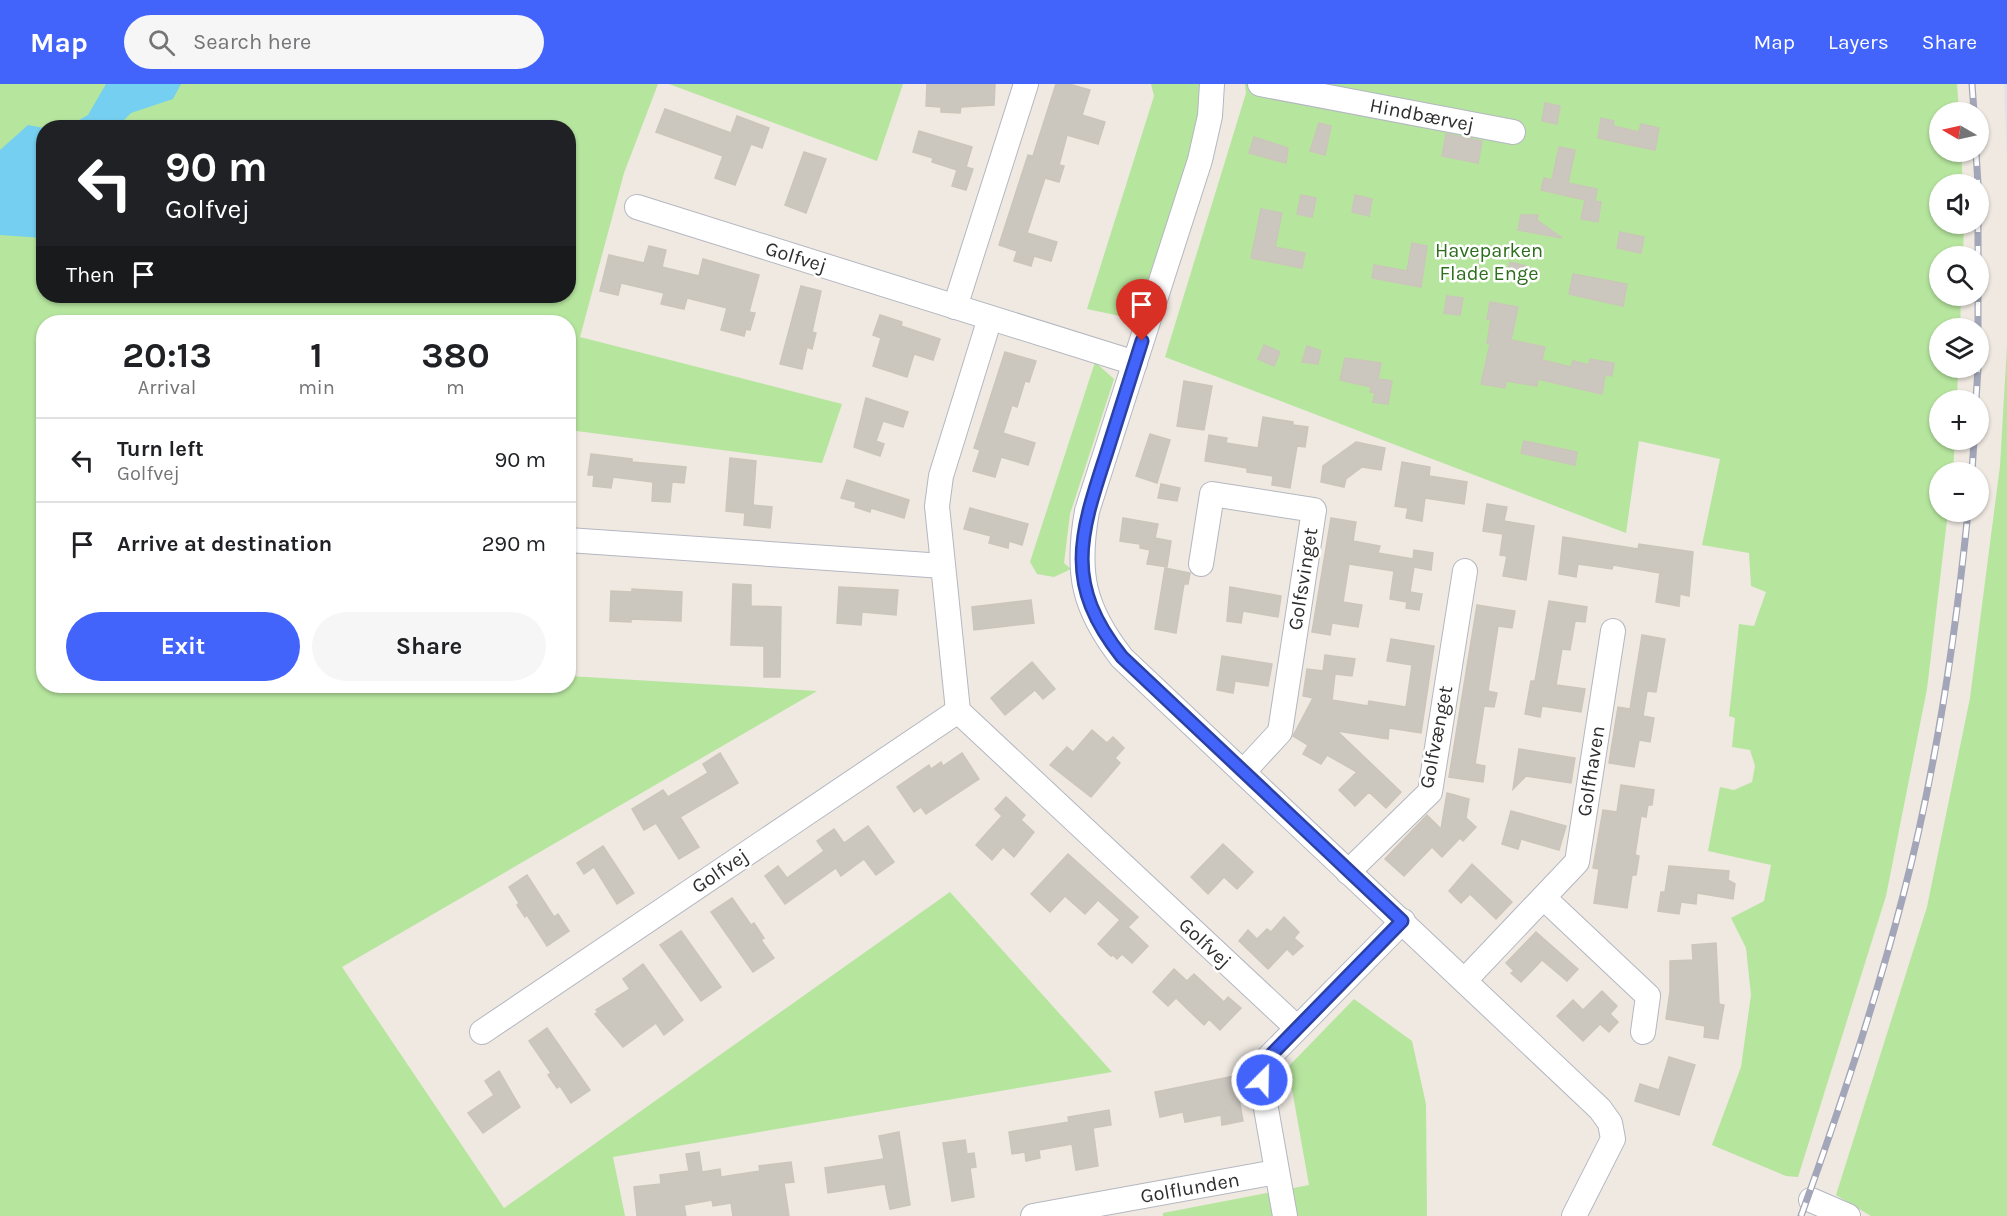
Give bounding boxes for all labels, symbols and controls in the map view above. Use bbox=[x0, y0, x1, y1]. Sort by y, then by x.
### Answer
search box bbox=[124, 15, 544, 69]
text: Map bbox=[30, 26, 88, 59]
icon: search bbox=[145, 26, 178, 59]
text: Search here bbox=[193, 29, 311, 55]
text: Map bbox=[1753, 30, 1795, 54]
text: Layers bbox=[1828, 30, 1889, 54]
text: Share bbox=[1922, 30, 1977, 54]
street label: Hindbærvej bbox=[1368, 94, 1476, 136]
north arrow bbox=[1929, 102, 1989, 162]
map controls bbox=[1929, 102, 1989, 522]
text: 90 m bbox=[165, 142, 268, 192]
icon: left bbox=[66, 144, 144, 222]
button: sound bbox=[1929, 174, 1989, 234]
text: Golfvej bbox=[165, 193, 250, 225]
street label: Golfvej bbox=[763, 237, 829, 277]
park label: Haveparken Flade Enge bbox=[1435, 239, 1543, 285]
button: search bbox=[1929, 246, 1989, 306]
icon: arrive bbox=[127, 258, 160, 291]
text: Then bbox=[66, 262, 115, 288]
pin bbox=[1116, 279, 1167, 341]
icon: arrive bbox=[1125, 288, 1158, 321]
button: layers bbox=[1929, 318, 1989, 378]
text: 20:13 bbox=[122, 334, 212, 376]
text: 1 bbox=[310, 334, 323, 376]
text: 380 bbox=[421, 334, 490, 376]
text: Arrival bbox=[138, 376, 196, 399]
text: min bbox=[298, 376, 335, 399]
text: m bbox=[446, 376, 465, 399]
button: + bbox=[1929, 390, 1989, 450]
text: Turn left bbox=[117, 436, 204, 462]
icon: left bbox=[66, 444, 99, 477]
text: 90 m bbox=[494, 447, 546, 473]
text: Golfvej bbox=[117, 462, 180, 485]
button: − bbox=[1929, 462, 1989, 522]
street label: Golfsvinget bbox=[1284, 526, 1323, 632]
icon: arrive bbox=[66, 528, 99, 561]
text: Arrive at destination bbox=[117, 531, 332, 557]
text: 290 m bbox=[482, 531, 546, 557]
button: Exit bbox=[66, 612, 300, 681]
button: Share bbox=[312, 612, 546, 681]
street label: Golfvænget bbox=[1415, 683, 1457, 790]
street label: Golfhaven bbox=[1572, 724, 1610, 818]
street label: Golfvej bbox=[688, 844, 752, 898]
street label: Golfvej bbox=[1174, 913, 1236, 973]
position arrow bbox=[1230, 1048, 1294, 1112]
street label: Golflunden bbox=[1139, 1168, 1241, 1208]

